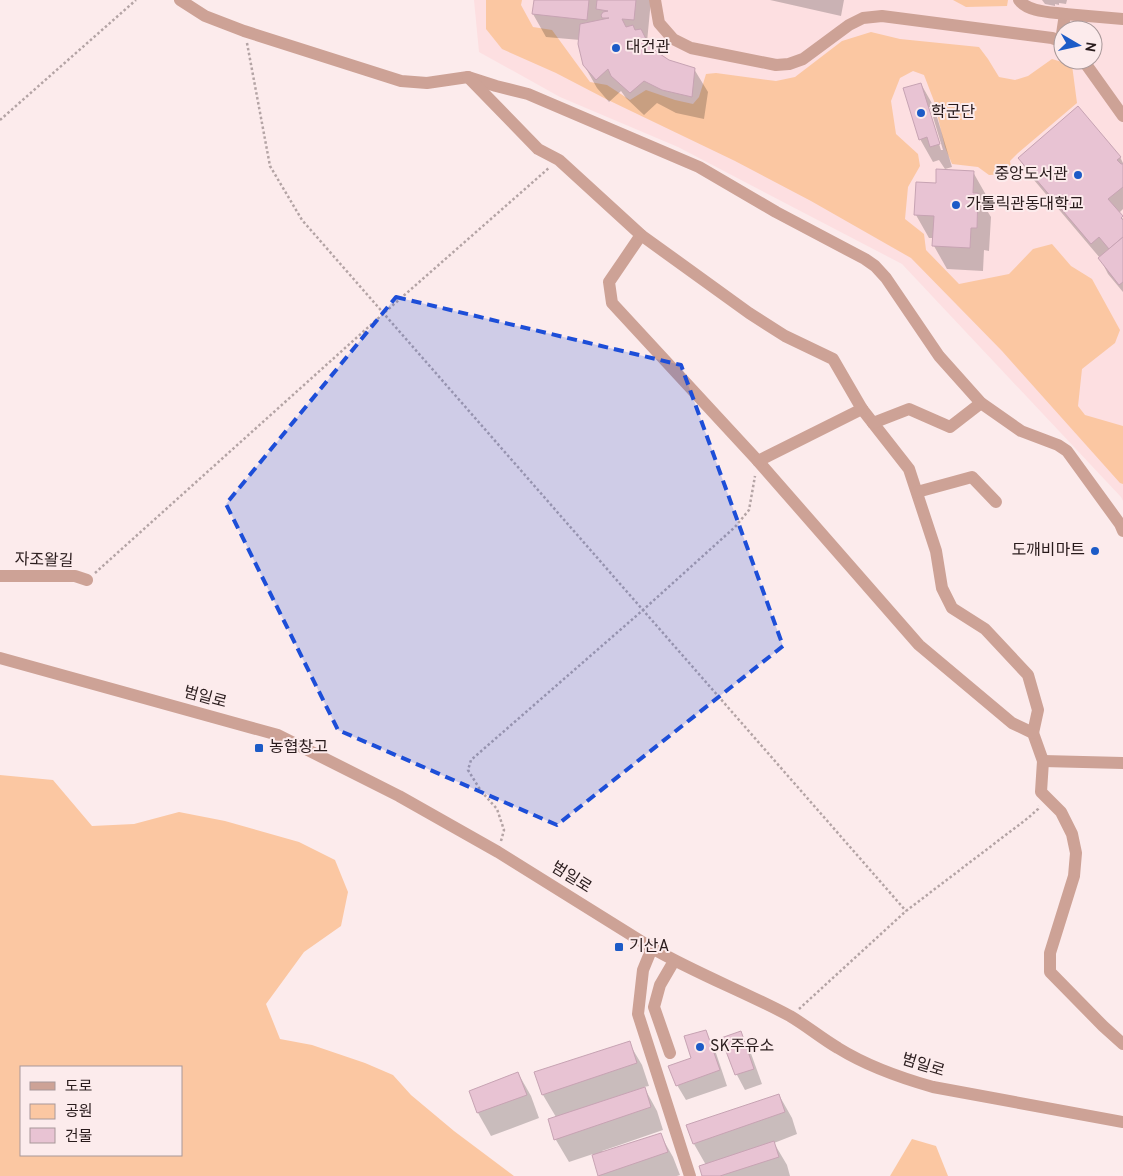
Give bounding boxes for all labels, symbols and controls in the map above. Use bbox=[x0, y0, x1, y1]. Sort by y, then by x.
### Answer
north arrow bbox=[1053, 20, 1103, 70]
place label: 대건관 bbox=[626, 38, 670, 58]
text: N bbox=[1080, 40, 1099, 53]
marker: 대건관 bbox=[610, 42, 622, 54]
place label: 학군단 bbox=[931, 103, 975, 123]
marker: 학군단 bbox=[915, 107, 927, 119]
place label: 중앙도서관 bbox=[994, 165, 1068, 185]
marker: 중앙도서관 bbox=[1072, 169, 1084, 181]
place label: 가톨릭관동대학교 bbox=[966, 195, 1084, 215]
marker: 가톨릭관동대학교 bbox=[950, 199, 962, 211]
place label: 도깨비마트 bbox=[1011, 541, 1085, 561]
marker: 도깨비마트 bbox=[1089, 545, 1101, 557]
street label: 자조왈길 bbox=[14, 550, 74, 572]
street label: 범일로 bbox=[181, 683, 229, 713]
place label: 농협창고 bbox=[269, 738, 328, 758]
marker: 농협창고 bbox=[253, 742, 265, 754]
street label: 범일로 bbox=[547, 858, 595, 898]
place label: 기산A bbox=[629, 937, 669, 957]
marker: 기산A bbox=[613, 941, 625, 953]
place label: SK주유소 bbox=[710, 1037, 774, 1057]
marker: SK주유소 bbox=[694, 1041, 706, 1053]
street label: 범일로 bbox=[899, 1050, 947, 1082]
legend bbox=[20, 1066, 182, 1156]
text: 도로 bbox=[65, 1078, 93, 1097]
text: 공원 bbox=[65, 1103, 93, 1122]
text: 건물 bbox=[65, 1128, 93, 1147]

